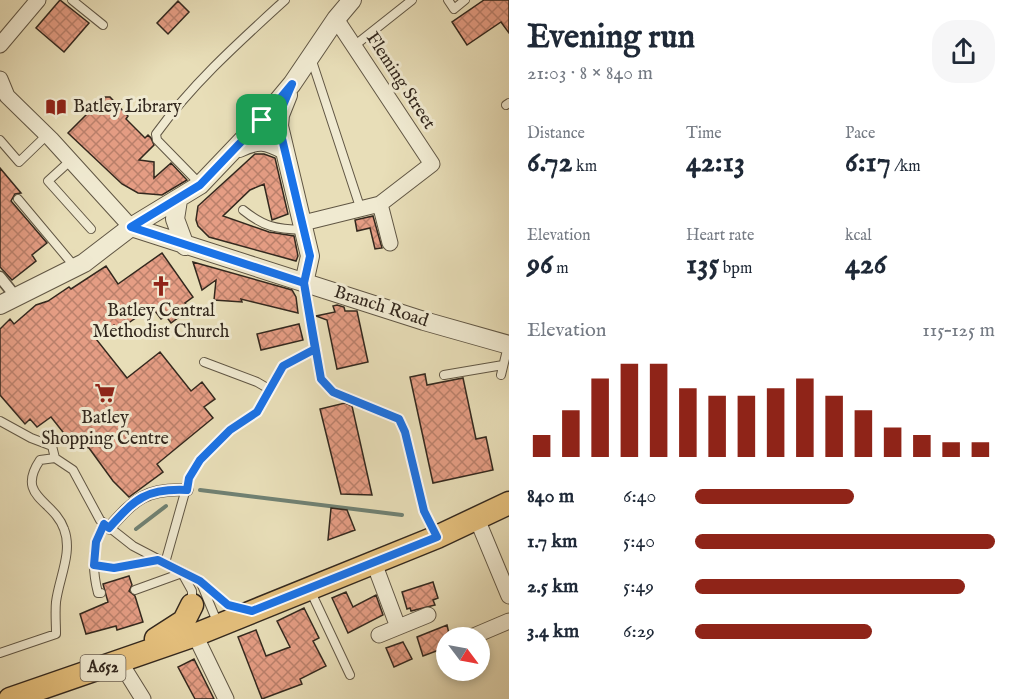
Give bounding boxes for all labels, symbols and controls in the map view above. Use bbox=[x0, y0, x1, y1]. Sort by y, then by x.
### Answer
text: Evening run bbox=[527, 17, 695, 59]
button: share bbox=[932, 20, 995, 83]
street label: Fleming Street bbox=[360, 28, 440, 134]
text: 21:03 · 8 × 840 m bbox=[527, 61, 653, 86]
pin bbox=[236, 94, 287, 145]
library icon: Batley Library bbox=[44, 95, 68, 119]
place label: Batley Library bbox=[73, 96, 182, 119]
icon: arrive bbox=[245, 103, 278, 136]
text: Distance bbox=[527, 124, 585, 144]
text: Time bbox=[686, 124, 722, 144]
text: Pace bbox=[845, 124, 875, 144]
text: 6.72 bbox=[527, 144, 573, 182]
text: 42:13 bbox=[686, 144, 745, 182]
text: 6:17 bbox=[845, 144, 891, 182]
text: km bbox=[573, 157, 597, 177]
text: /km bbox=[891, 157, 921, 177]
text: Elevation bbox=[527, 226, 590, 246]
text: Heart rate bbox=[686, 226, 754, 246]
text: kcal bbox=[845, 226, 872, 246]
text: 96 bbox=[527, 246, 553, 284]
text: 135 bbox=[686, 246, 719, 284]
text: 426 bbox=[845, 246, 886, 284]
text: m bbox=[553, 259, 569, 279]
text: bpm bbox=[719, 259, 752, 279]
church icon: Batley Central Methodist Church bbox=[149, 274, 173, 298]
street label: Branch Road bbox=[331, 281, 431, 333]
place label: Batley Central Methodist Church bbox=[93, 300, 230, 344]
text: Elevation bbox=[527, 318, 606, 343]
text: 115–125 m bbox=[922, 318, 995, 343]
supermarket icon: Batley Shopping Centre bbox=[93, 381, 117, 405]
place label: Batley Shopping Centre bbox=[41, 407, 169, 451]
text: 840 m bbox=[527, 484, 574, 509]
text: 6:40 bbox=[623, 484, 656, 509]
text: 1.7 km bbox=[527, 529, 578, 554]
text: 5:40 bbox=[623, 529, 655, 554]
text: 2.5 km bbox=[527, 574, 578, 599]
text: 5:49 bbox=[623, 574, 654, 599]
text: 3.4 km bbox=[527, 619, 579, 644]
text: 6:29 bbox=[623, 619, 655, 644]
north arrow bbox=[436, 627, 490, 681]
map controls bbox=[436, 627, 490, 681]
road number: A652 bbox=[80, 655, 126, 681]

